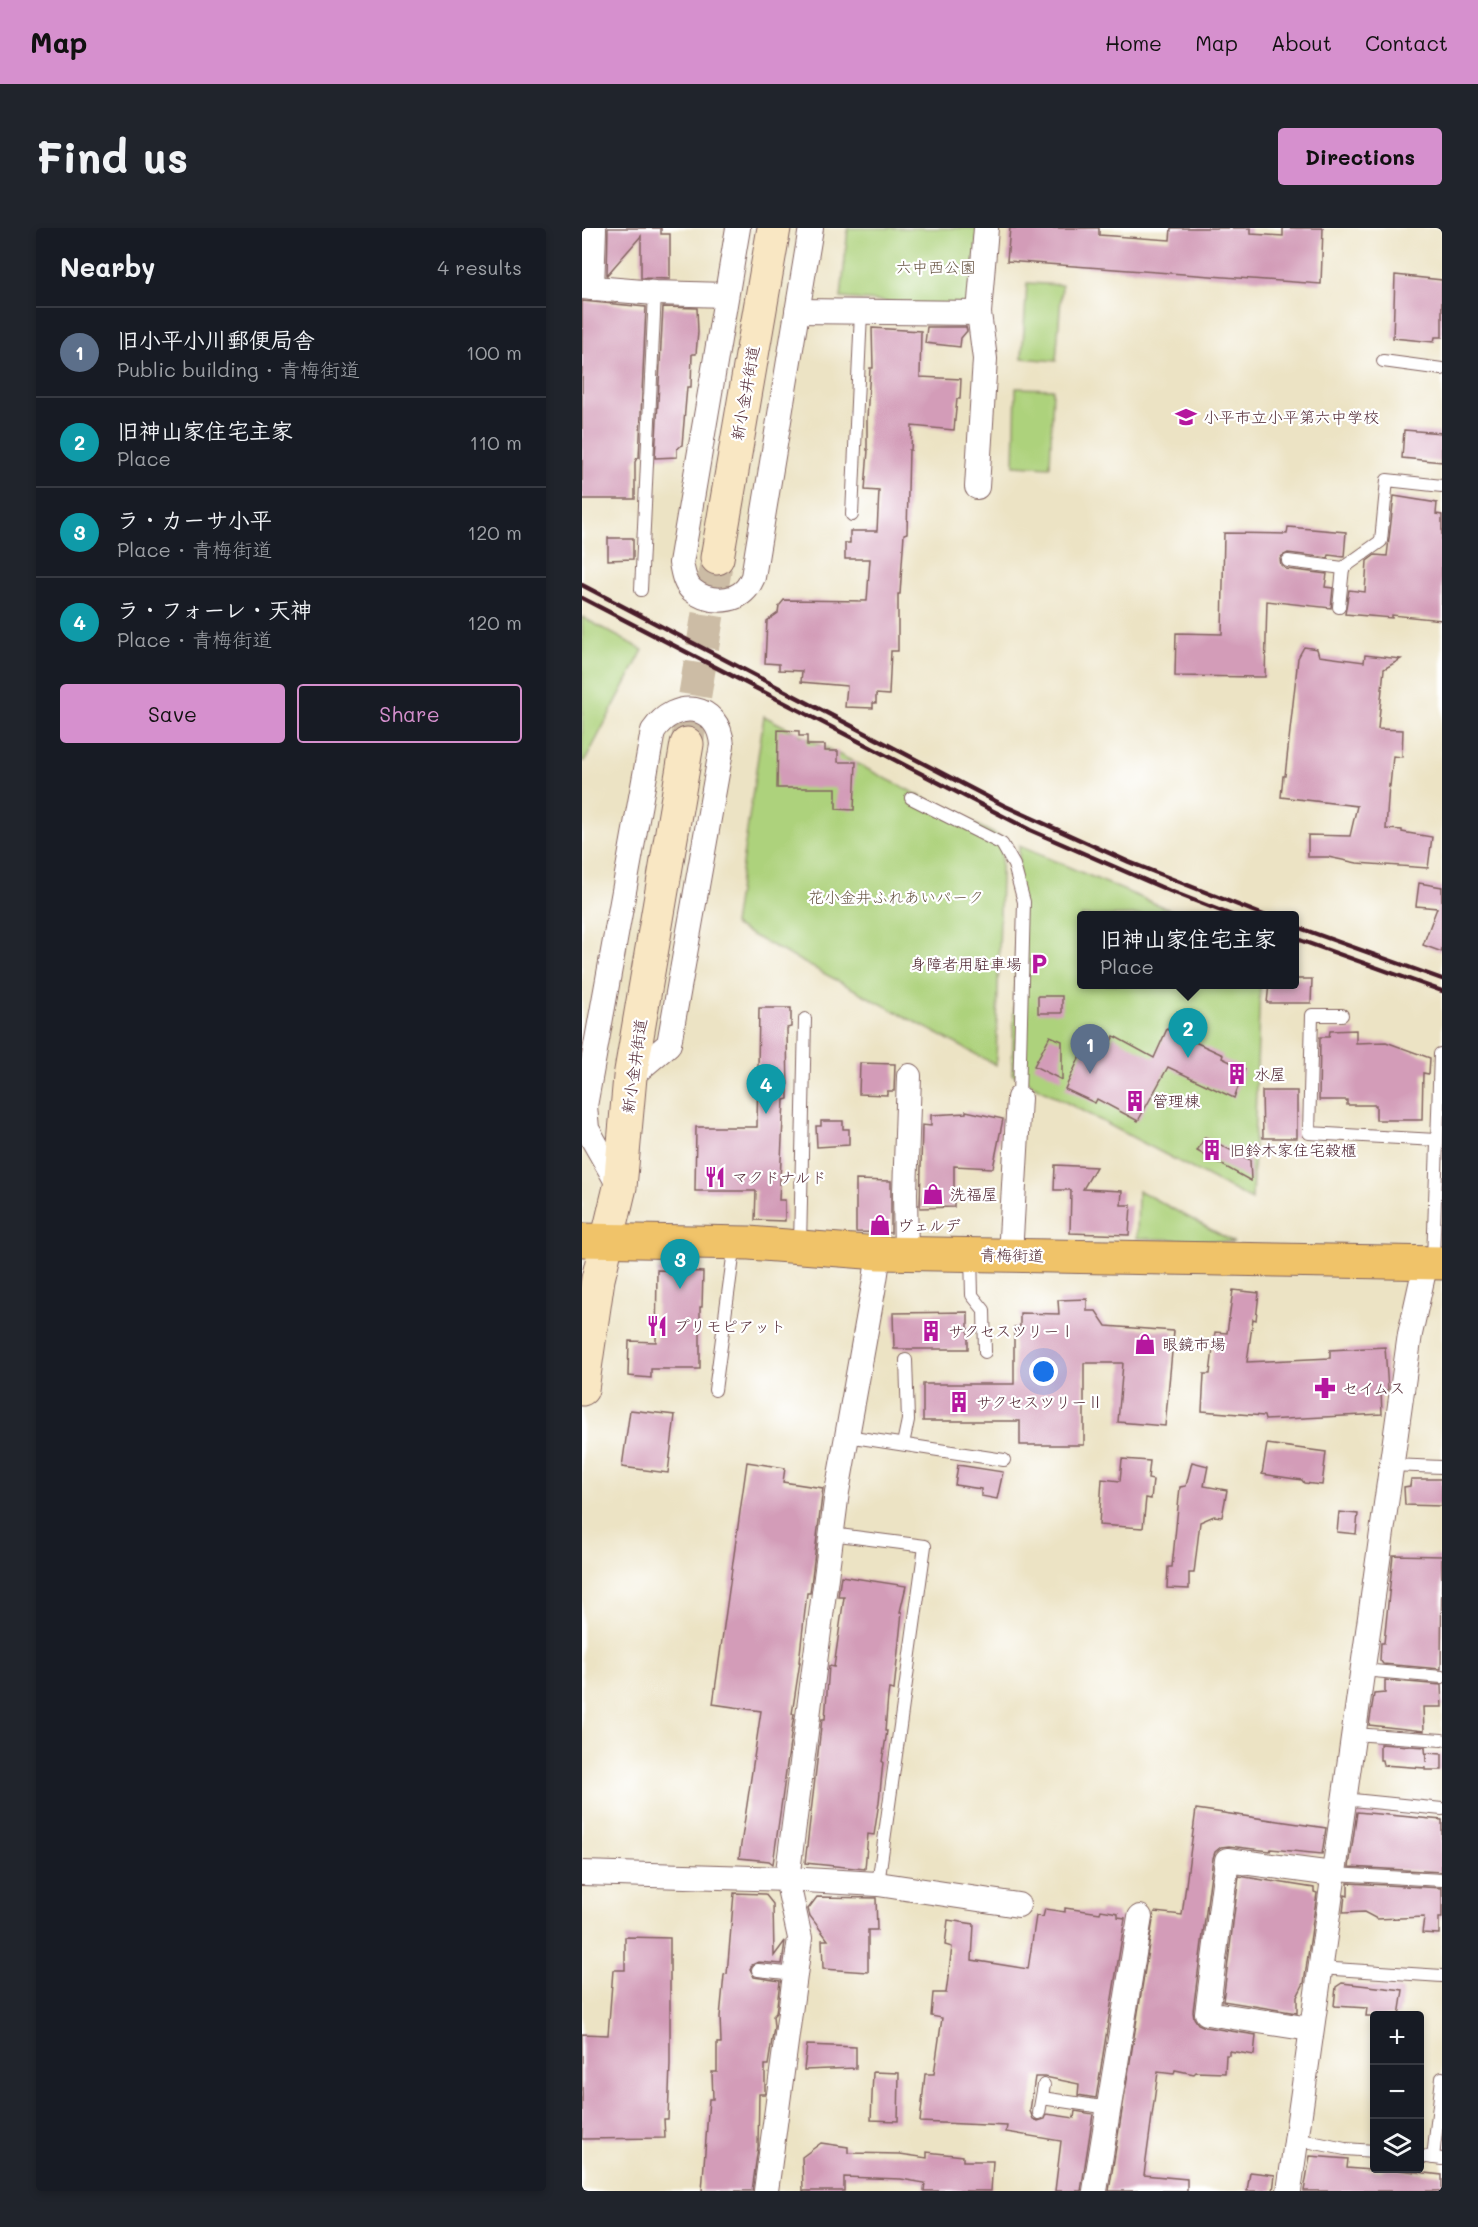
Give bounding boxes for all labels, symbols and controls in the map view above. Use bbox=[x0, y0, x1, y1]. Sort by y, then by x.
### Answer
text: Map bbox=[30, 24, 87, 60]
text: Home bbox=[1105, 29, 1162, 56]
text: Map bbox=[1195, 29, 1238, 56]
text: About bbox=[1271, 29, 1332, 56]
text: Contact bbox=[1365, 29, 1448, 56]
button: Directions bbox=[1278, 128, 1442, 185]
text: Find us bbox=[36, 129, 188, 184]
text: Nearby bbox=[60, 250, 155, 284]
text: 4 results bbox=[437, 254, 522, 280]
park label: 六中西公園 bbox=[896, 256, 976, 277]
text: 旧小平小川郵便局舎 bbox=[117, 325, 315, 354]
text: 1 bbox=[75, 339, 84, 365]
text: 100 m bbox=[466, 339, 522, 365]
street label: 新小金井街道 bbox=[726, 344, 763, 442]
text: Public building · 青梅街道 bbox=[117, 356, 360, 382]
school or university icon: 小平市立小平第六中学校 bbox=[1174, 405, 1198, 429]
place label: 小平市立小平第六中学校 bbox=[1203, 406, 1379, 427]
text: 旧神山家住宅主家 bbox=[117, 416, 293, 445]
text: 2 bbox=[74, 429, 85, 455]
text: 110 m bbox=[469, 429, 522, 455]
text: Place bbox=[117, 445, 171, 471]
text: ラ・カーサ小平 bbox=[117, 505, 272, 534]
text: 3 bbox=[74, 519, 86, 545]
text: 120 m bbox=[467, 519, 522, 545]
text: Place · 青梅街道 bbox=[117, 536, 272, 562]
text: ラ・フォーレ・天神 bbox=[117, 595, 312, 624]
text: 4 bbox=[73, 609, 86, 635]
text: 120 m bbox=[467, 609, 522, 635]
text: Place · 青梅街道 bbox=[117, 626, 272, 652]
button: Save bbox=[60, 684, 285, 743]
button: Share bbox=[297, 684, 522, 743]
park label: 花小金井ふれあいパーク bbox=[808, 886, 984, 907]
popup bbox=[1077, 911, 1299, 989]
text: 旧神山家住宅主家 bbox=[1100, 924, 1276, 953]
parking icon: 身障者用駐車場 bbox=[1027, 952, 1051, 976]
place label: 身障者用駐車場 bbox=[910, 953, 1022, 974]
text: Place bbox=[1100, 953, 1154, 979]
pin: 2 bbox=[1168, 1008, 1208, 1058]
street label: 新小金井街道 bbox=[616, 1017, 651, 1115]
pin: 1 bbox=[1070, 1024, 1110, 1074]
building icon: 水屋 bbox=[1225, 1062, 1249, 1086]
place label: 水屋 bbox=[1254, 1063, 1286, 1084]
pin: 4 bbox=[746, 1064, 786, 1114]
building icon: 管理棟 bbox=[1123, 1089, 1147, 1113]
place label: 管理棟 bbox=[1152, 1090, 1200, 1111]
building icon: 旧鈴木家住宅穀櫃 bbox=[1200, 1138, 1224, 1162]
place label: 旧鈴木家住宅穀櫃 bbox=[1229, 1139, 1357, 1160]
restaurant icon: マクドナルド bbox=[703, 1165, 727, 1189]
place label: マクドナルド bbox=[732, 1166, 827, 1187]
shop icon: 洗福屋 bbox=[921, 1182, 945, 1206]
place label: 洗福屋 bbox=[950, 1183, 998, 1204]
shop icon: ヴェルデ bbox=[868, 1213, 892, 1237]
place label: ヴェルデ bbox=[897, 1214, 961, 1235]
pin: 3 bbox=[660, 1240, 700, 1289]
street label: 青梅街道 bbox=[980, 1243, 1044, 1266]
restaurant icon: プリモピアット bbox=[645, 1314, 669, 1338]
place label: プリモピアット bbox=[674, 1315, 786, 1336]
building icon: サクセスツリーⅠ bbox=[919, 1319, 943, 1343]
place label: サクセスツリーⅠ bbox=[948, 1320, 1075, 1341]
shop icon: 眼鏡市場 bbox=[1133, 1332, 1157, 1356]
place label: 眼鏡市場 bbox=[1162, 1333, 1226, 1354]
your location bbox=[1029, 1357, 1058, 1386]
pharmacy icon: セイムス bbox=[1313, 1376, 1337, 1400]
place label: セイムス bbox=[1342, 1377, 1405, 1398]
building icon: サクセスツリーⅡ bbox=[947, 1390, 971, 1414]
place label: サクセスツリーⅡ bbox=[976, 1391, 1103, 1412]
map controls bbox=[1370, 2011, 1424, 2173]
button: + bbox=[1370, 2011, 1424, 2065]
button: − bbox=[1370, 2065, 1424, 2119]
button: layers bbox=[1370, 2119, 1424, 2173]

